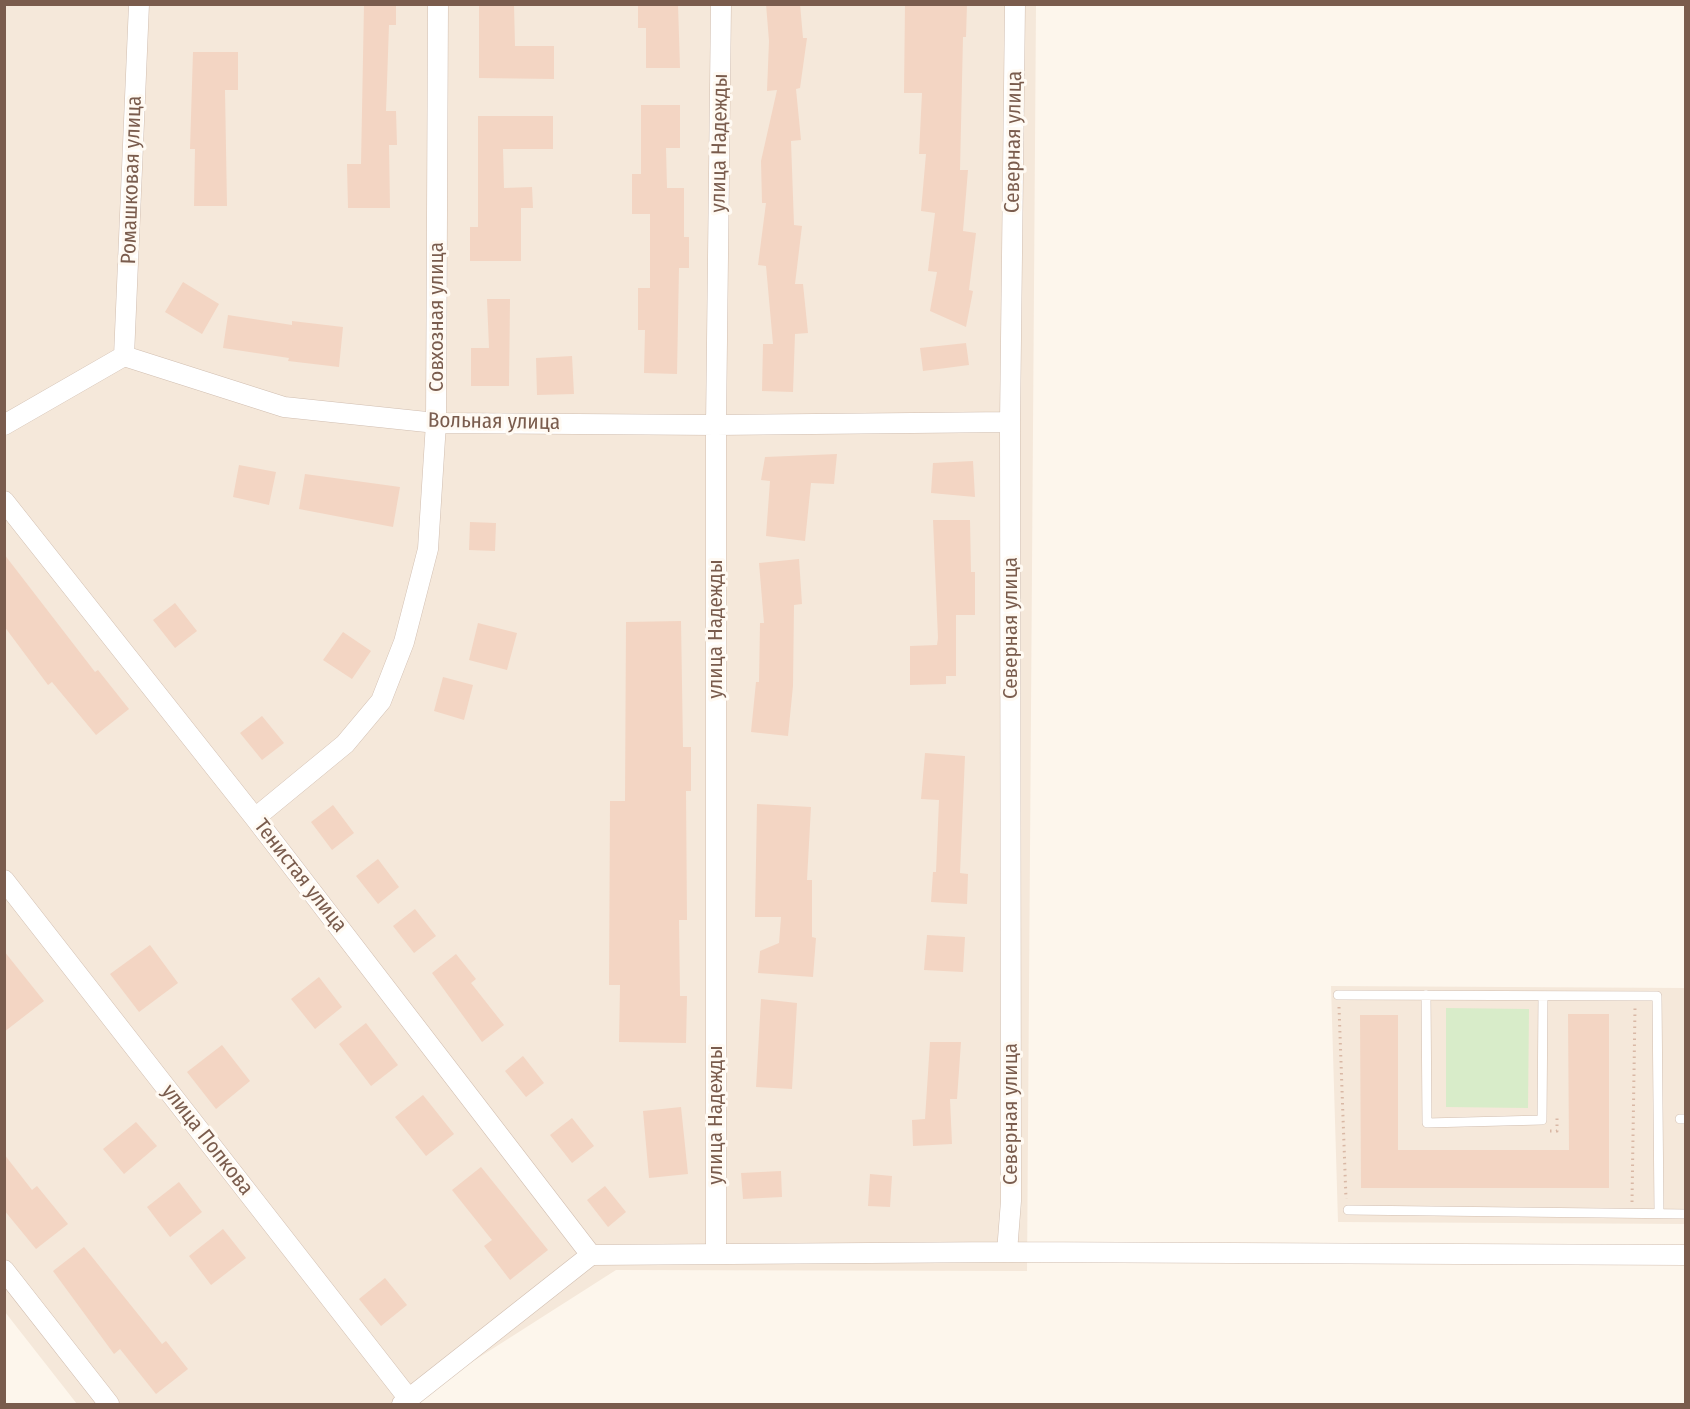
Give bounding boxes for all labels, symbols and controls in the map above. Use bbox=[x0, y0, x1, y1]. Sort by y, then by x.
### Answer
street label: Северная улица bbox=[1000, 71, 1028, 213]
street label: улица Надежды bbox=[706, 73, 734, 213]
street label: Ромашковая улица bbox=[116, 95, 148, 265]
street label: Совхозная улица bbox=[424, 242, 450, 392]
street label: Вольная улица bbox=[428, 408, 560, 436]
street label: Северная улица bbox=[998, 557, 1024, 699]
street label: улица Надежды bbox=[703, 559, 729, 699]
street label: Тенистая улица bbox=[248, 814, 352, 938]
street label: Северная улица bbox=[998, 1043, 1024, 1185]
street label: улица Надежды bbox=[703, 1045, 729, 1185]
street label: улица Попкова bbox=[156, 1080, 258, 1200]

